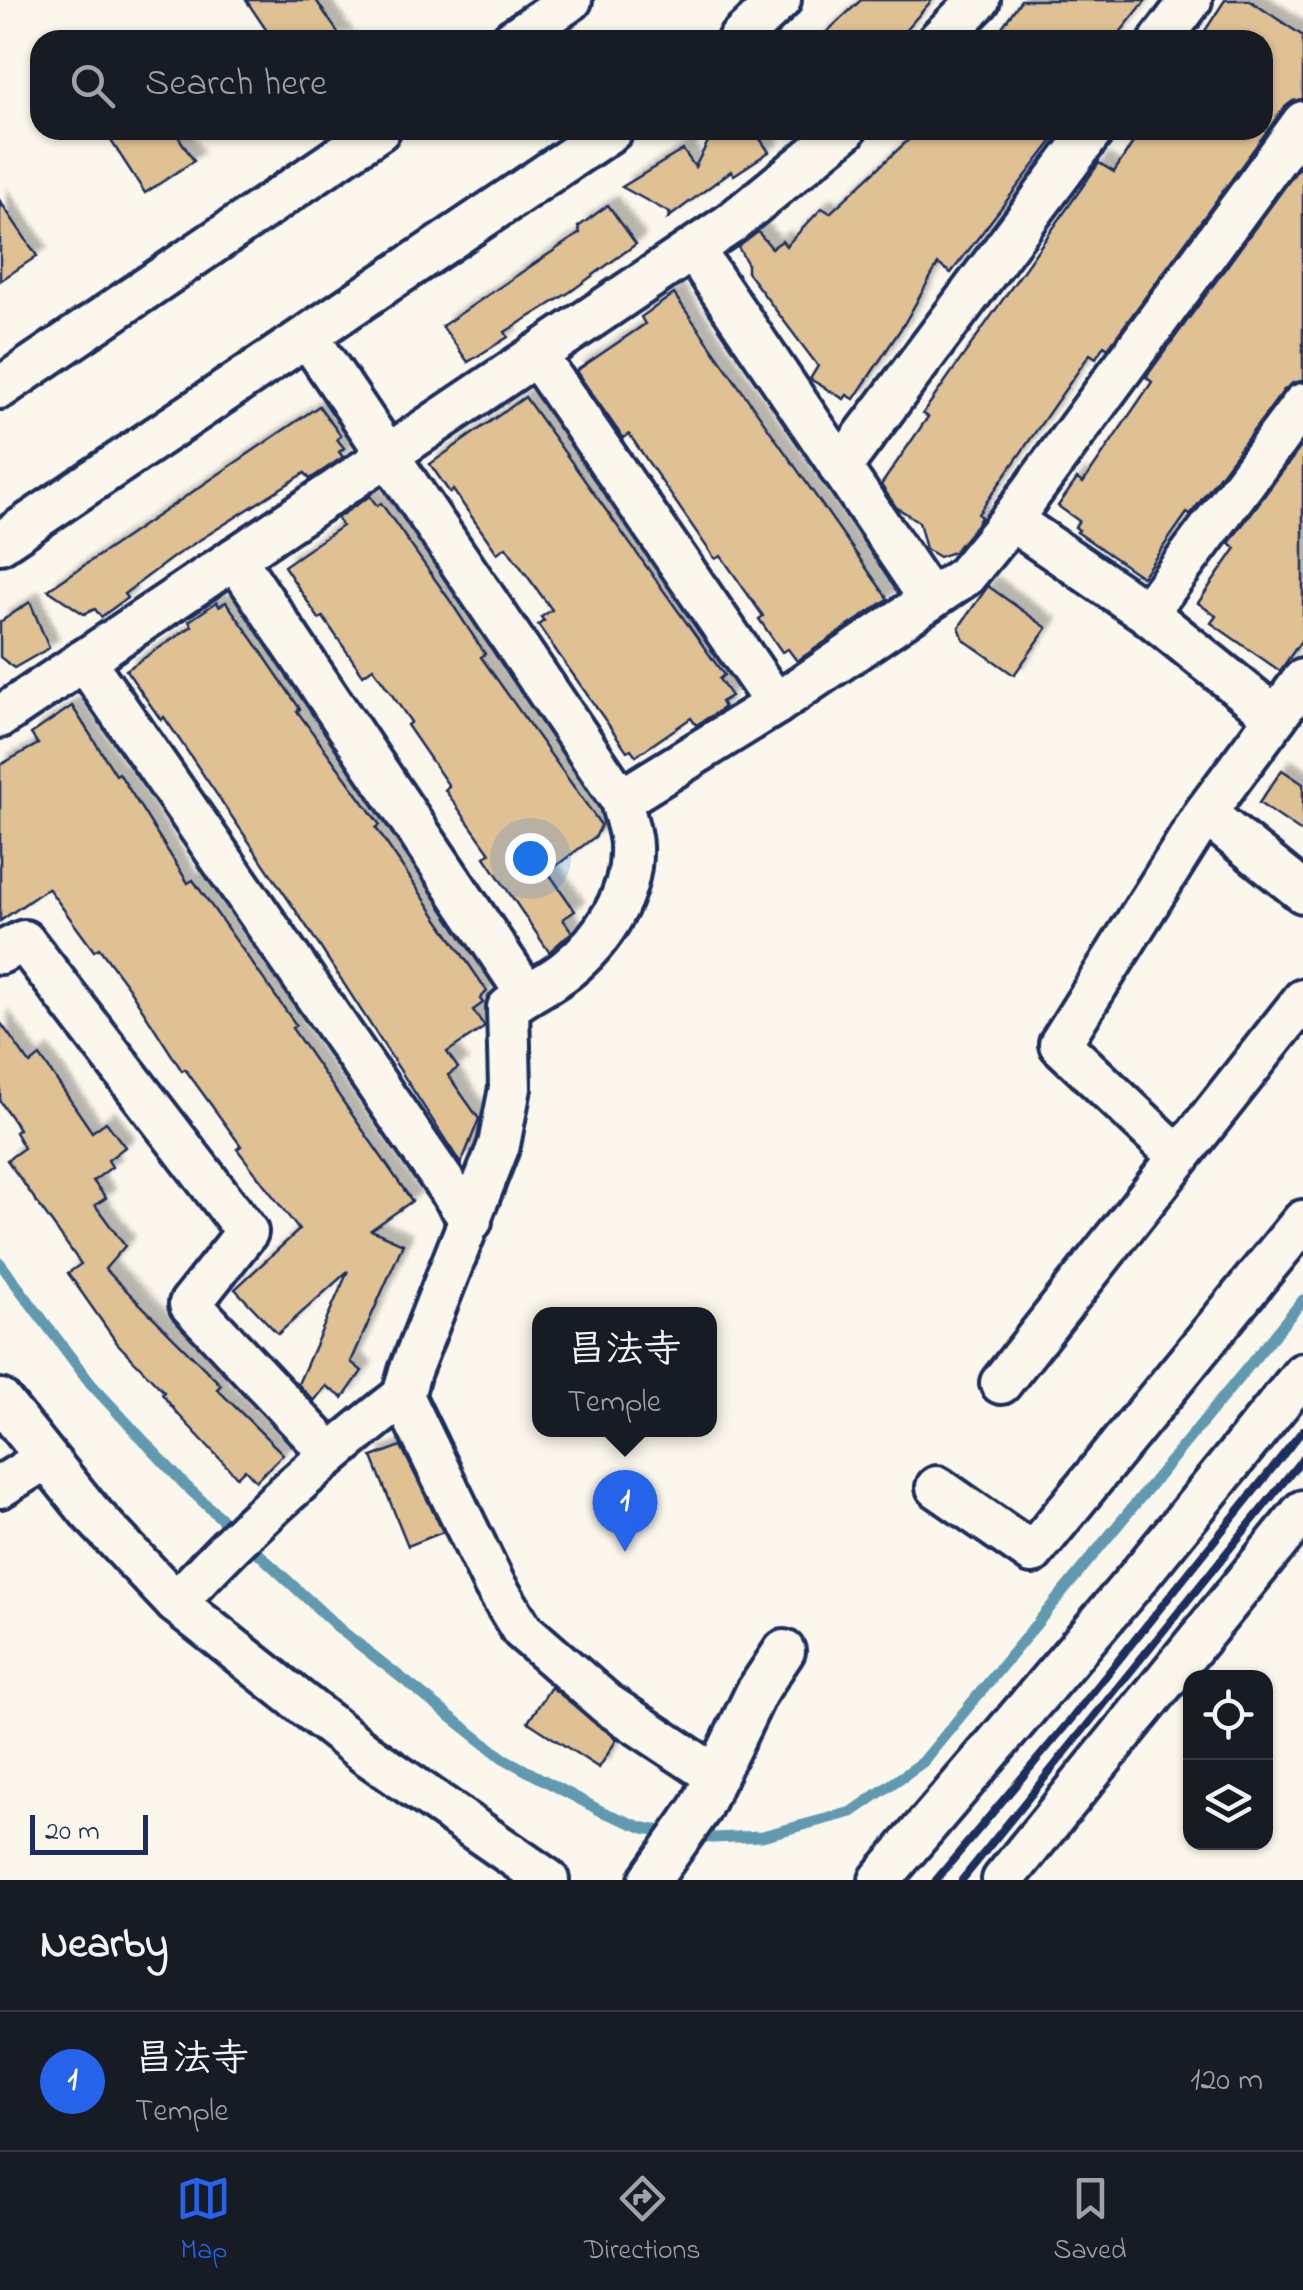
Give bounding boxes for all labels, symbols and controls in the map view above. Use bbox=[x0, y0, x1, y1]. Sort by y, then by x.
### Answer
search box bbox=[30, 30, 1273, 140]
text: Search here bbox=[145, 57, 327, 113]
icon: search bbox=[65, 58, 120, 113]
your location bbox=[505, 833, 556, 884]
popup bbox=[532, 1307, 717, 1437]
text: 昌法寺 bbox=[567, 1324, 682, 1380]
text: Temple bbox=[567, 1380, 661, 1427]
pin: 1 bbox=[592, 1470, 658, 1552]
map controls bbox=[1183, 1670, 1273, 1850]
button: locate bbox=[1183, 1670, 1273, 1760]
button: layers bbox=[1183, 1760, 1273, 1850]
scale bar bbox=[30, 1810, 148, 1854]
text: 20 m bbox=[45, 1812, 100, 1853]
text: Nearby bbox=[40, 1915, 168, 1976]
text: 昌法寺 bbox=[135, 2033, 249, 2089]
text: 1 bbox=[67, 2058, 78, 2105]
text: 120 m bbox=[1190, 2058, 1263, 2105]
text: Temple bbox=[135, 2089, 229, 2136]
tab: Map bbox=[176, 2171, 231, 2272]
tab: Directions bbox=[584, 2171, 701, 2272]
tab: Saved bbox=[1054, 2171, 1127, 2272]

